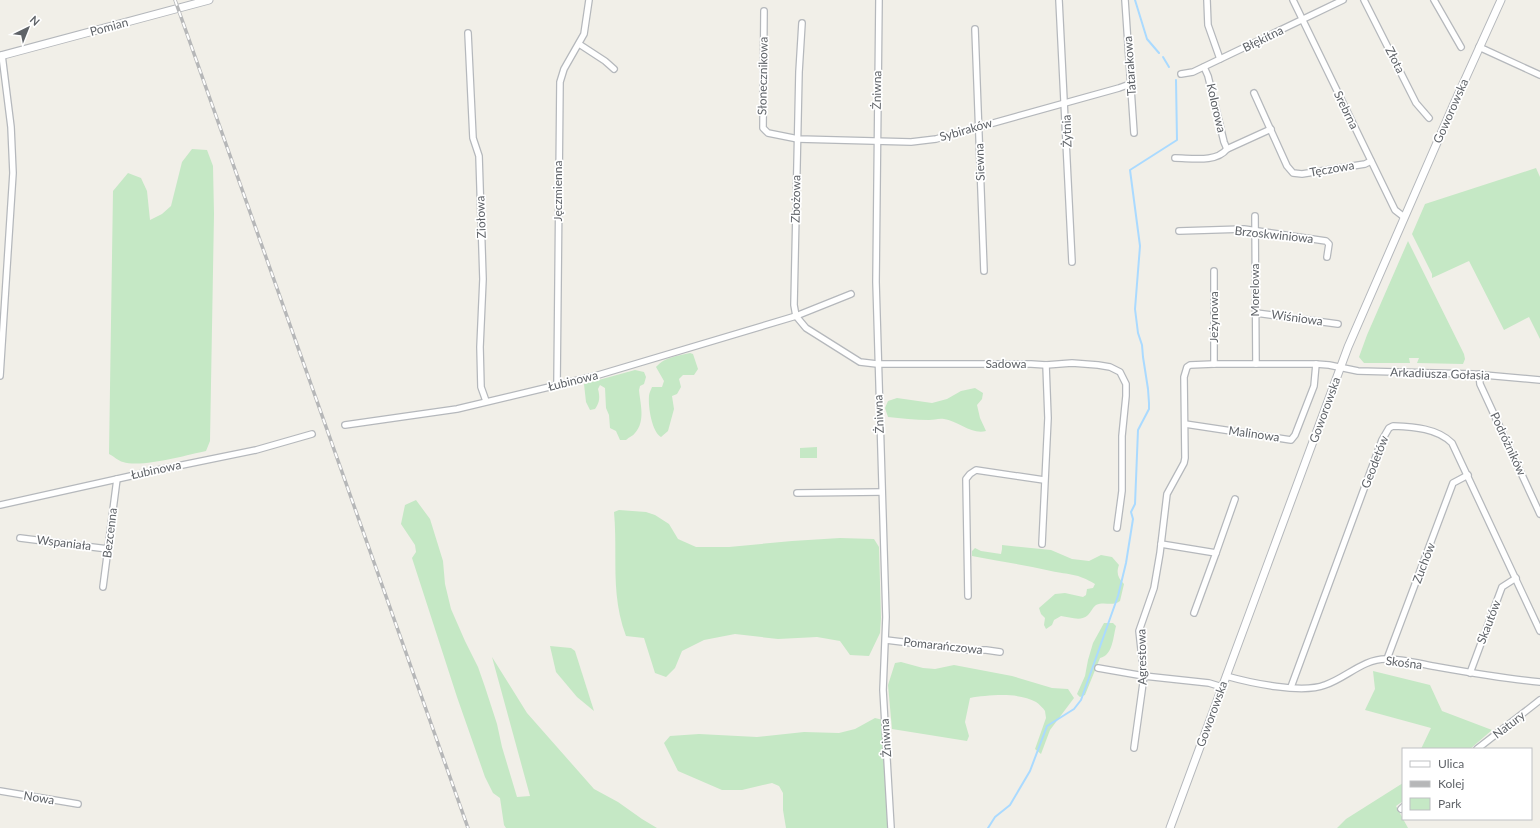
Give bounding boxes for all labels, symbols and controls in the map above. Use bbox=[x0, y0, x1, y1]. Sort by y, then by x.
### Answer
north arrow bbox=[8, 8, 48, 48]
text: N bbox=[28, 13, 43, 28]
street label: Pomian bbox=[88, 14, 130, 39]
street label: Błękitna bbox=[1240, 22, 1286, 55]
street label: Tatarakowa bbox=[1120, 36, 1139, 96]
street label: Słonecznikowa bbox=[754, 37, 771, 115]
street label: Złota bbox=[1382, 44, 1408, 76]
street label: Żniwna bbox=[869, 70, 884, 109]
street label: Goworowska bbox=[1430, 76, 1471, 145]
street label: Kolorowa bbox=[1204, 82, 1229, 134]
street label: Srebrna bbox=[1331, 88, 1362, 131]
street label: Żytnia bbox=[1058, 114, 1075, 148]
street label: Sybiraków bbox=[938, 115, 994, 144]
street label: Siewna bbox=[971, 143, 988, 181]
street label: Tęczowa bbox=[1308, 157, 1355, 180]
street label: Jęczmienna bbox=[550, 161, 565, 221]
street label: Zbożowa bbox=[788, 175, 803, 223]
street label: Ziołowa bbox=[472, 195, 489, 239]
street label: Brzoskwiniowa bbox=[1234, 223, 1314, 246]
street label: Morelowa bbox=[1247, 263, 1262, 317]
street label: Jeżynowa bbox=[1206, 291, 1221, 343]
street label: Wiśniowa bbox=[1270, 306, 1324, 329]
street label: Sadowa bbox=[985, 356, 1027, 371]
street label: Arkadiusza Gołasia bbox=[1390, 364, 1490, 383]
street label: Łubinowa bbox=[546, 367, 599, 394]
street label: Goworowska bbox=[1306, 375, 1343, 445]
street label: Żniwna bbox=[870, 394, 887, 434]
street label: Podróżników bbox=[1487, 410, 1530, 478]
street label: Malinowa bbox=[1228, 423, 1281, 445]
street label: Geodetów bbox=[1358, 433, 1392, 490]
street label: Łubinowa bbox=[129, 457, 182, 482]
street label: Bezcenna bbox=[99, 507, 120, 559]
street label: Wspaniała bbox=[36, 532, 92, 553]
street label: Zuchów bbox=[1409, 540, 1438, 585]
street label: Skautów bbox=[1473, 597, 1504, 646]
street label: Agrestowa bbox=[1134, 629, 1149, 685]
street label: Pomarańczowa bbox=[903, 634, 983, 657]
street label: Skośna bbox=[1385, 653, 1423, 672]
street label: Goworowska bbox=[1193, 679, 1230, 749]
street label: Natury bbox=[1490, 707, 1528, 742]
street label: Żniwna bbox=[877, 718, 894, 758]
legend bbox=[1402, 748, 1532, 820]
text: Ulica bbox=[1438, 756, 1464, 771]
text: Kolej bbox=[1438, 776, 1464, 791]
street label: Nowa bbox=[23, 788, 56, 807]
text: Park bbox=[1438, 796, 1462, 811]

